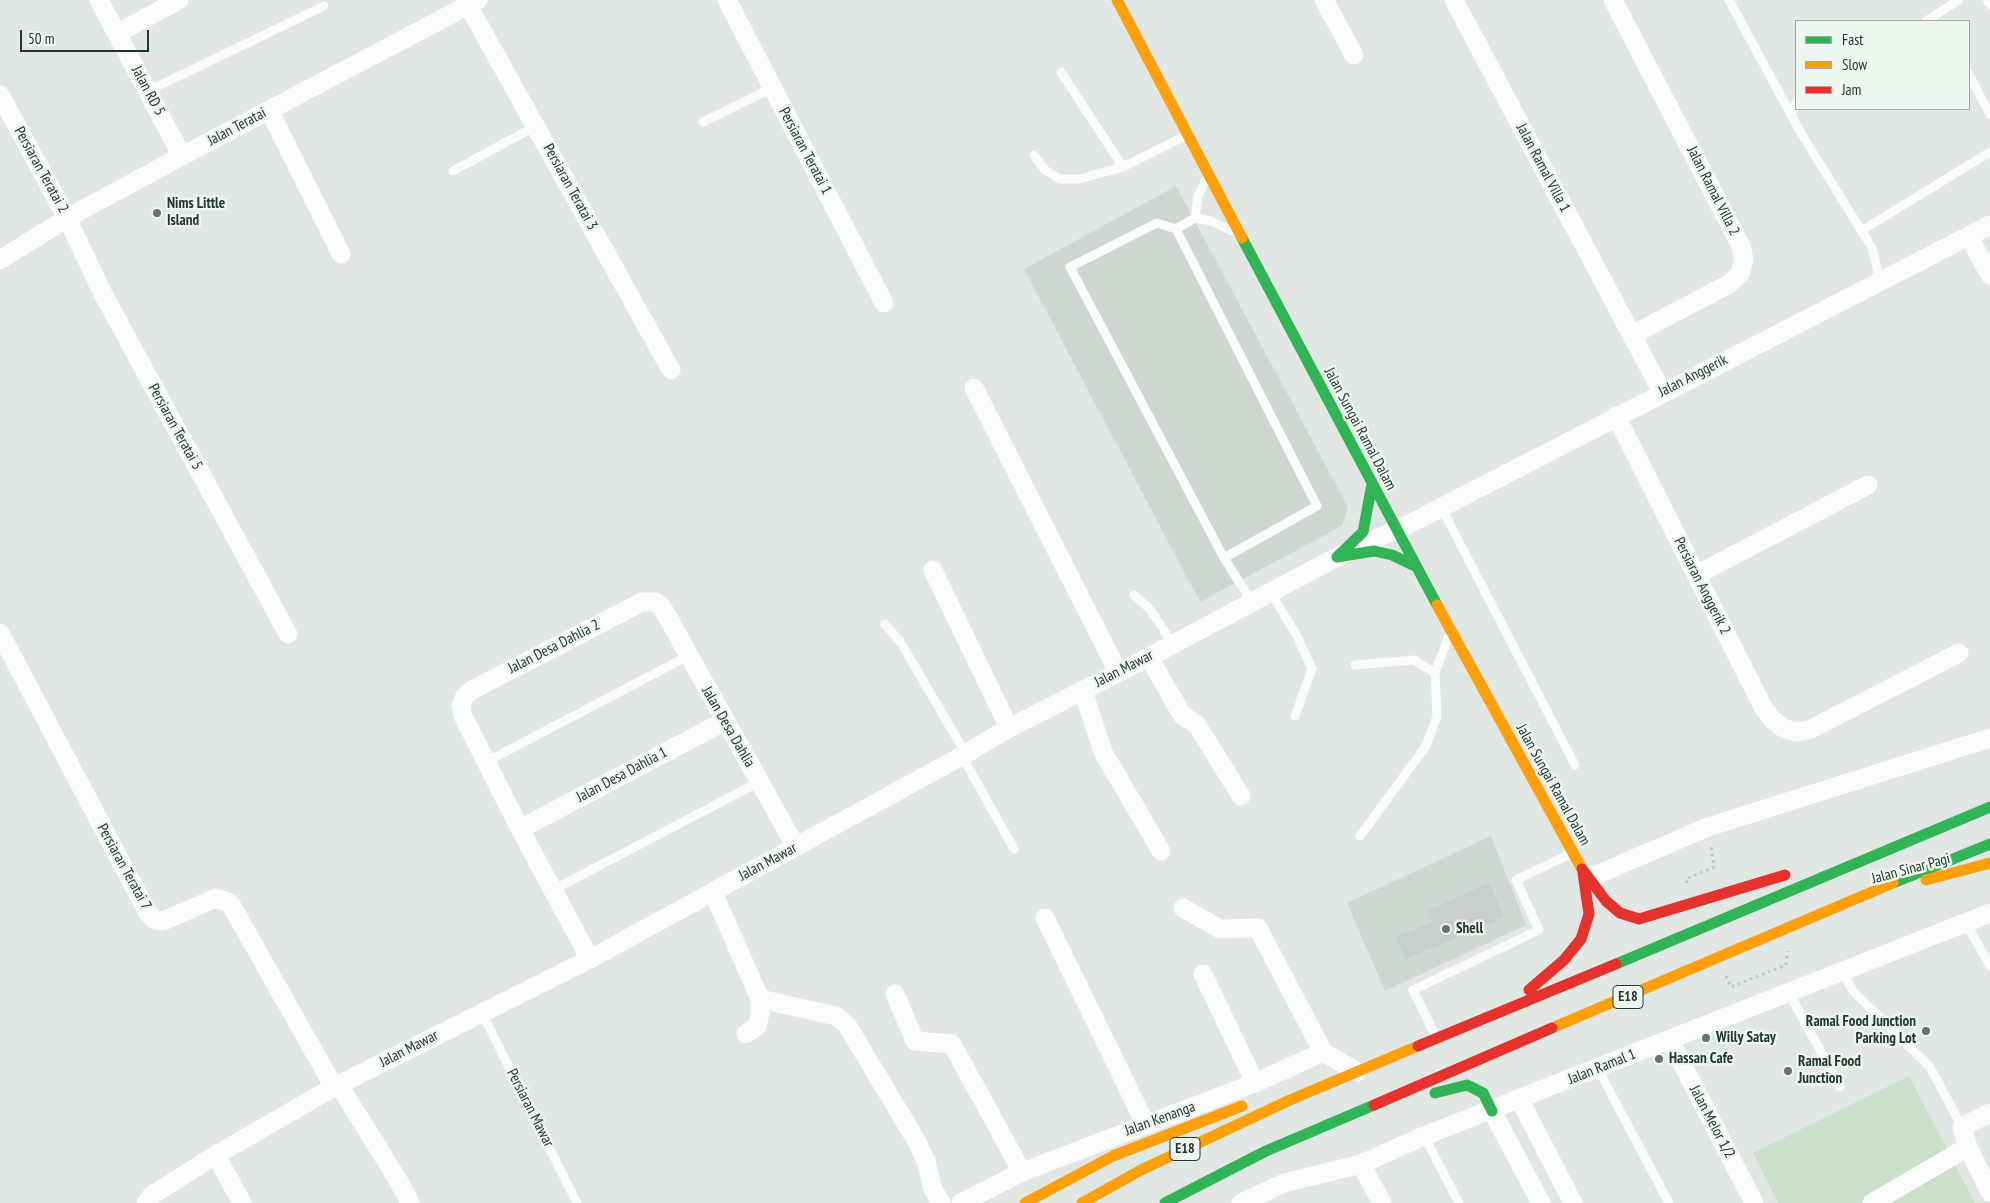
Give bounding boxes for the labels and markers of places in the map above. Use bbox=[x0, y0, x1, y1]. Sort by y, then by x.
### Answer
place label: Nims Little Island bbox=[167, 195, 225, 230]
marker: Nims Little Island bbox=[151, 207, 163, 219]
place label: Shell bbox=[1456, 920, 1483, 938]
marker: Shell bbox=[1440, 923, 1452, 935]
place label: Ramal Food Junction Parking Lot bbox=[1806, 1013, 1916, 1048]
marker: Ramal Food Junction Parking Lot bbox=[1920, 1025, 1932, 1037]
place label: Willy Satay bbox=[1716, 1029, 1776, 1047]
marker: Willy Satay bbox=[1700, 1032, 1712, 1044]
place label: Hassan Cafe bbox=[1669, 1050, 1733, 1068]
marker: Hassan Cafe bbox=[1653, 1053, 1665, 1065]
place label: Ramal Food Junction bbox=[1798, 1053, 1861, 1088]
marker: Ramal Food Junction bbox=[1782, 1065, 1794, 1077]

